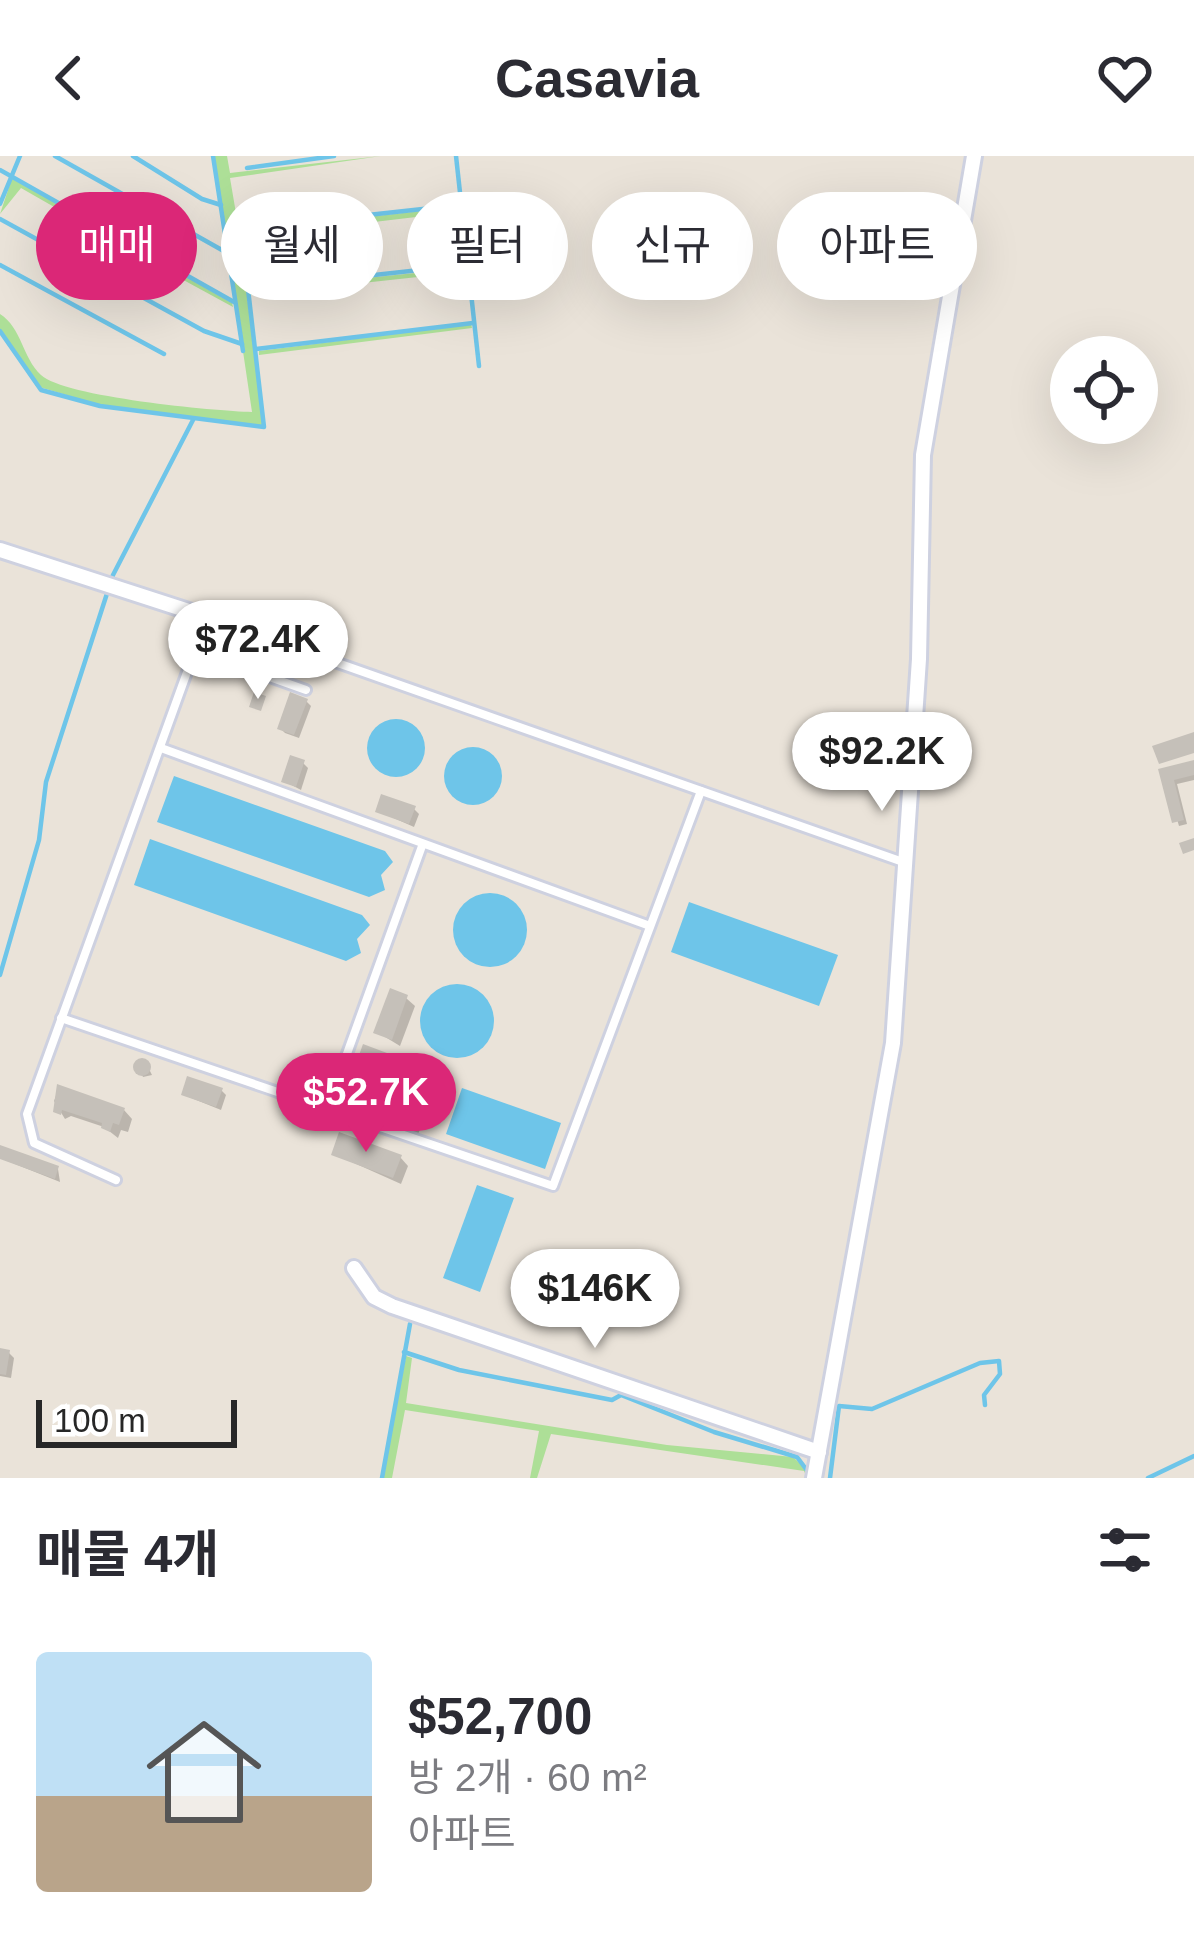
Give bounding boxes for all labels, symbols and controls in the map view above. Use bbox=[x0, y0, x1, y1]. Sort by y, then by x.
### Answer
icon: back bbox=[36, 45, 102, 111]
icon: heart bbox=[1092, 45, 1158, 111]
text: Casavia bbox=[495, 48, 699, 108]
chip: 매매 bbox=[36, 192, 197, 300]
chip: 월세 bbox=[221, 192, 383, 300]
chip: 필터 bbox=[407, 192, 568, 300]
chip: 신규 bbox=[592, 192, 753, 300]
chip: 아파트 bbox=[777, 192, 977, 300]
map controls bbox=[1050, 336, 1158, 444]
button: locate bbox=[1050, 336, 1158, 444]
pin: $72.4K bbox=[160, 600, 356, 702]
text: $72.4K bbox=[195, 617, 321, 660]
pin: $92.2K bbox=[784, 712, 980, 814]
text: $92.2K bbox=[819, 729, 945, 772]
pin: $52.7K bbox=[268, 1053, 464, 1155]
text: $52.7K bbox=[303, 1070, 429, 1113]
pin: $146K bbox=[511, 1249, 679, 1351]
text: $146K bbox=[538, 1266, 652, 1309]
scale bar bbox=[36, 1394, 237, 1447]
text: 100 m bbox=[54, 1402, 146, 1439]
icon: filters bbox=[1092, 1517, 1158, 1583]
text: 매물 4개 bbox=[36, 1526, 219, 1583]
text: $52,700 bbox=[408, 1688, 592, 1745]
icon: home bbox=[132, 1700, 276, 1844]
text: 방 2개 · 60 m² bbox=[408, 1756, 647, 1799]
text: 아파트 bbox=[408, 1812, 516, 1855]

